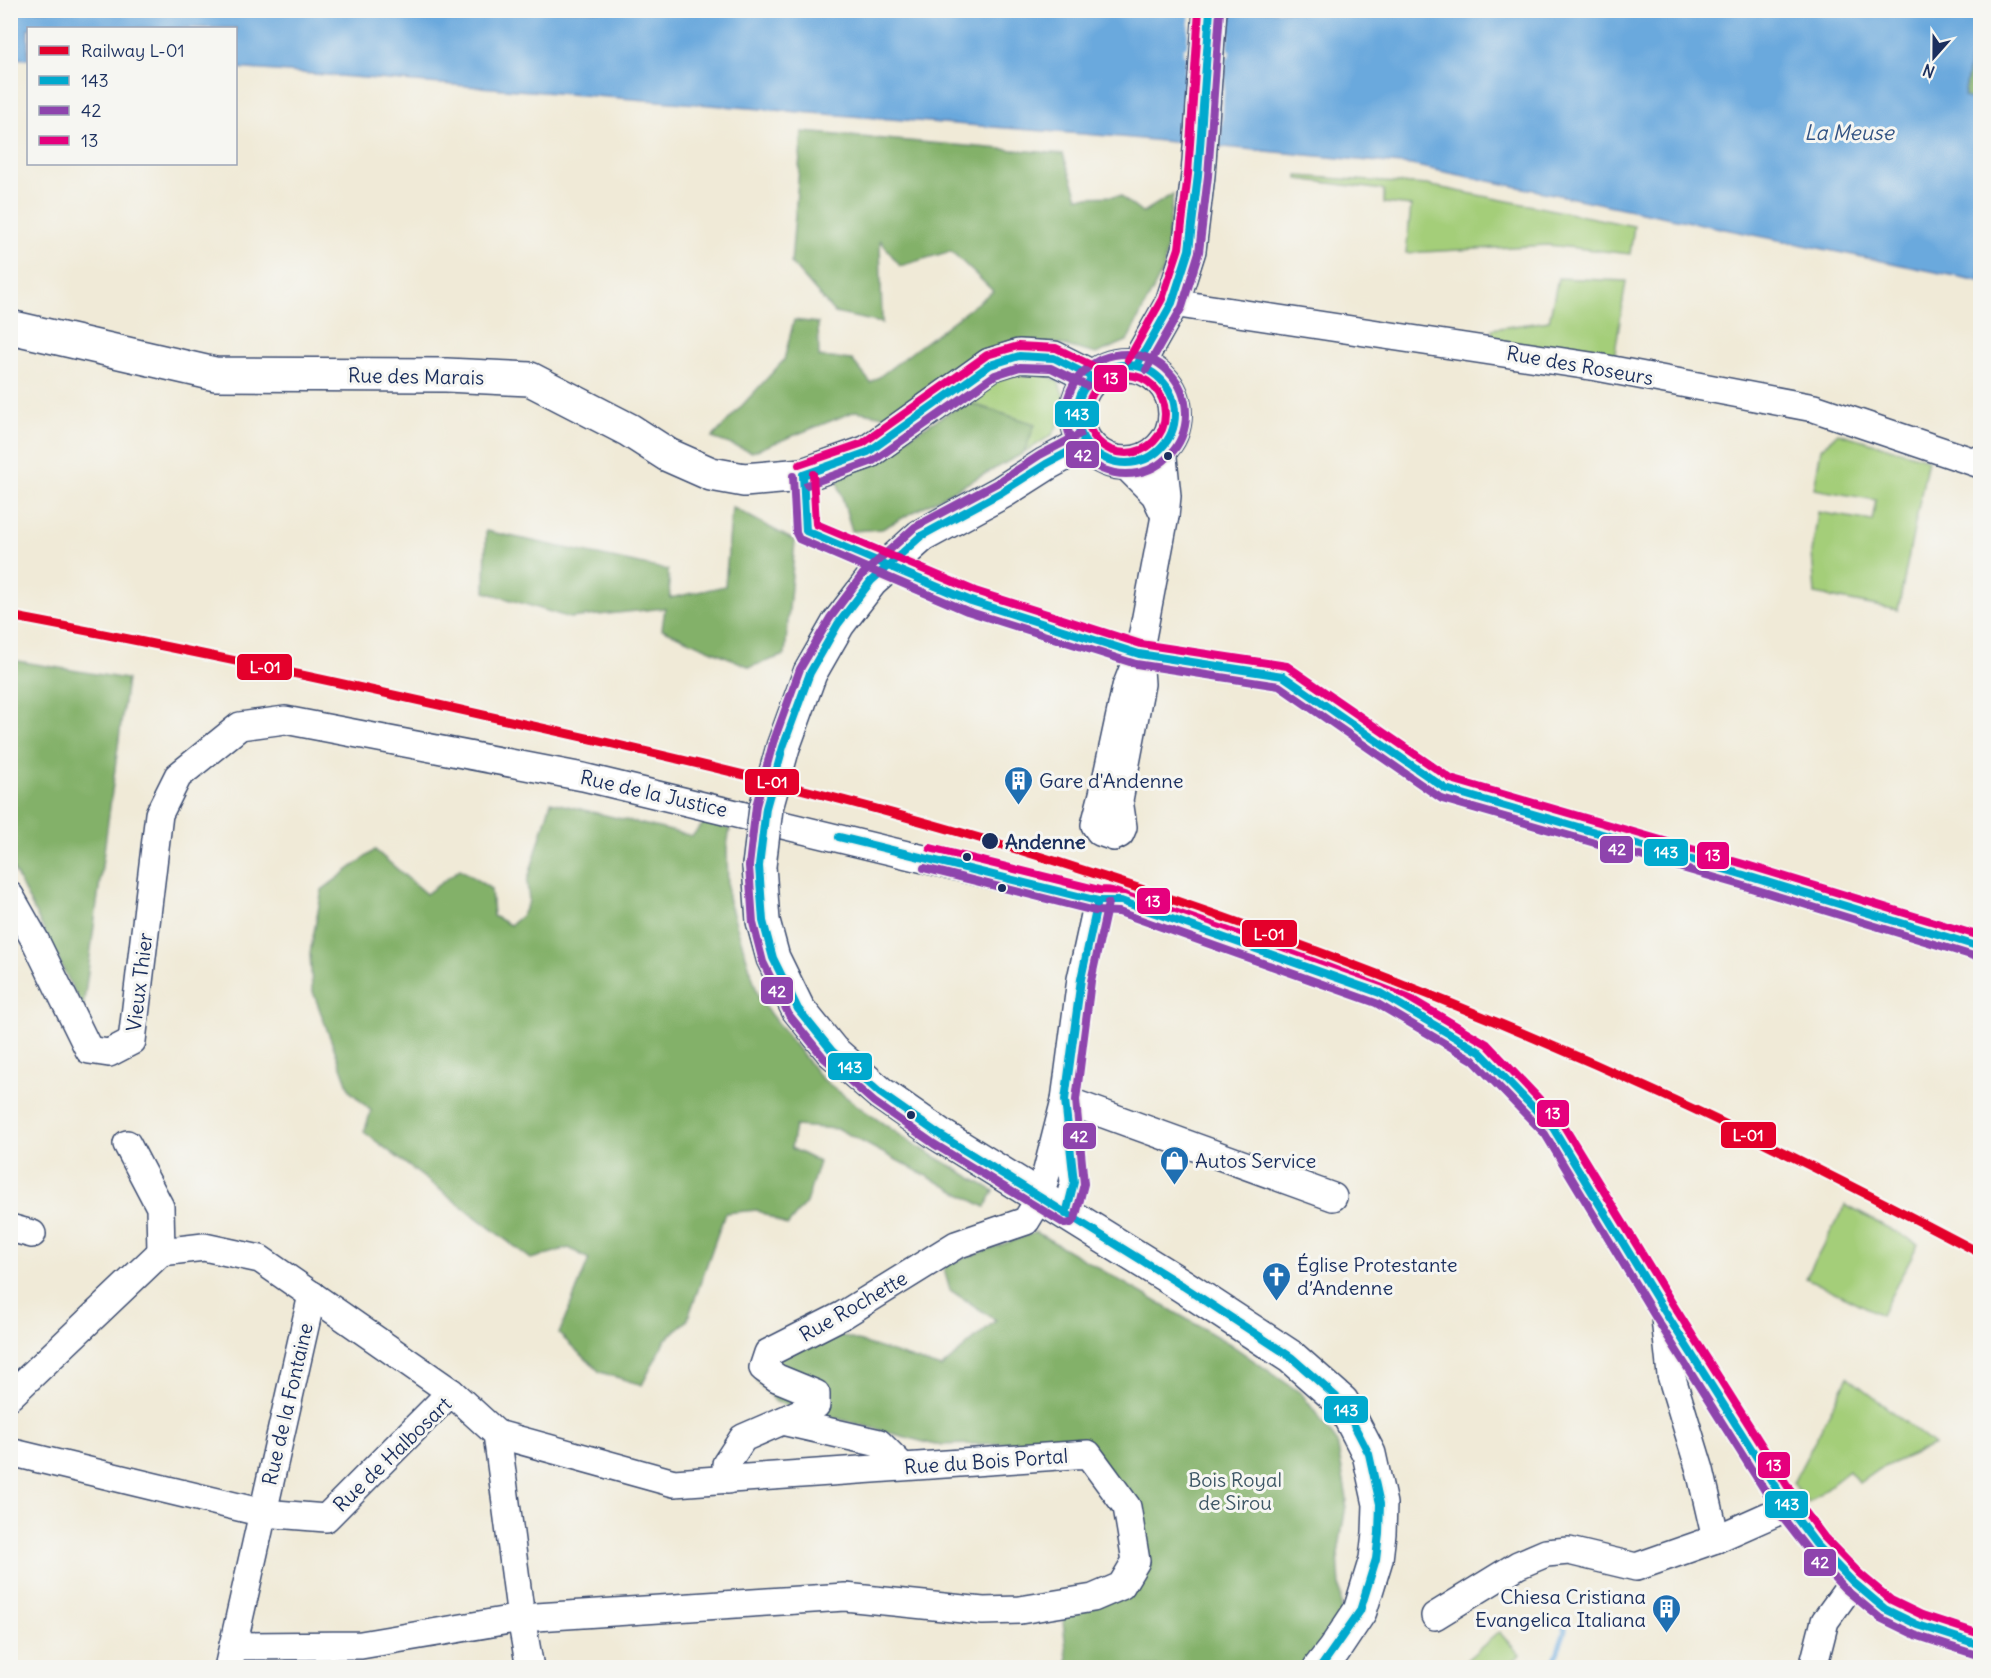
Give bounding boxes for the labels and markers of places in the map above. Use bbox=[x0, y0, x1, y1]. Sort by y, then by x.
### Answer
unlabelled marker bbox=[1162, 450, 1174, 462]
building icon: Gare d'Andenne bbox=[1002, 764, 1034, 806]
place label: Gare d'Andenne bbox=[1039, 768, 1184, 793]
place label: Andenne bbox=[1005, 829, 1086, 854]
marker: Andenne bbox=[980, 831, 1000, 851]
unlabelled marker bbox=[961, 851, 973, 863]
unlabelled marker bbox=[996, 882, 1008, 894]
unlabelled marker bbox=[905, 1109, 917, 1121]
shop icon: Autos Service bbox=[1158, 1144, 1190, 1186]
place label: Autos Service bbox=[1195, 1148, 1316, 1173]
place label: Église Protestante d’Andenne bbox=[1297, 1252, 1458, 1300]
church icon: Église Protestante d’Andenne bbox=[1260, 1260, 1292, 1302]
place label: Chiesa Cristiana Evangelica Italiana bbox=[1475, 1584, 1646, 1632]
building icon: Chiesa Cristiana Evangelica Italiana bbox=[1651, 1592, 1683, 1634]

